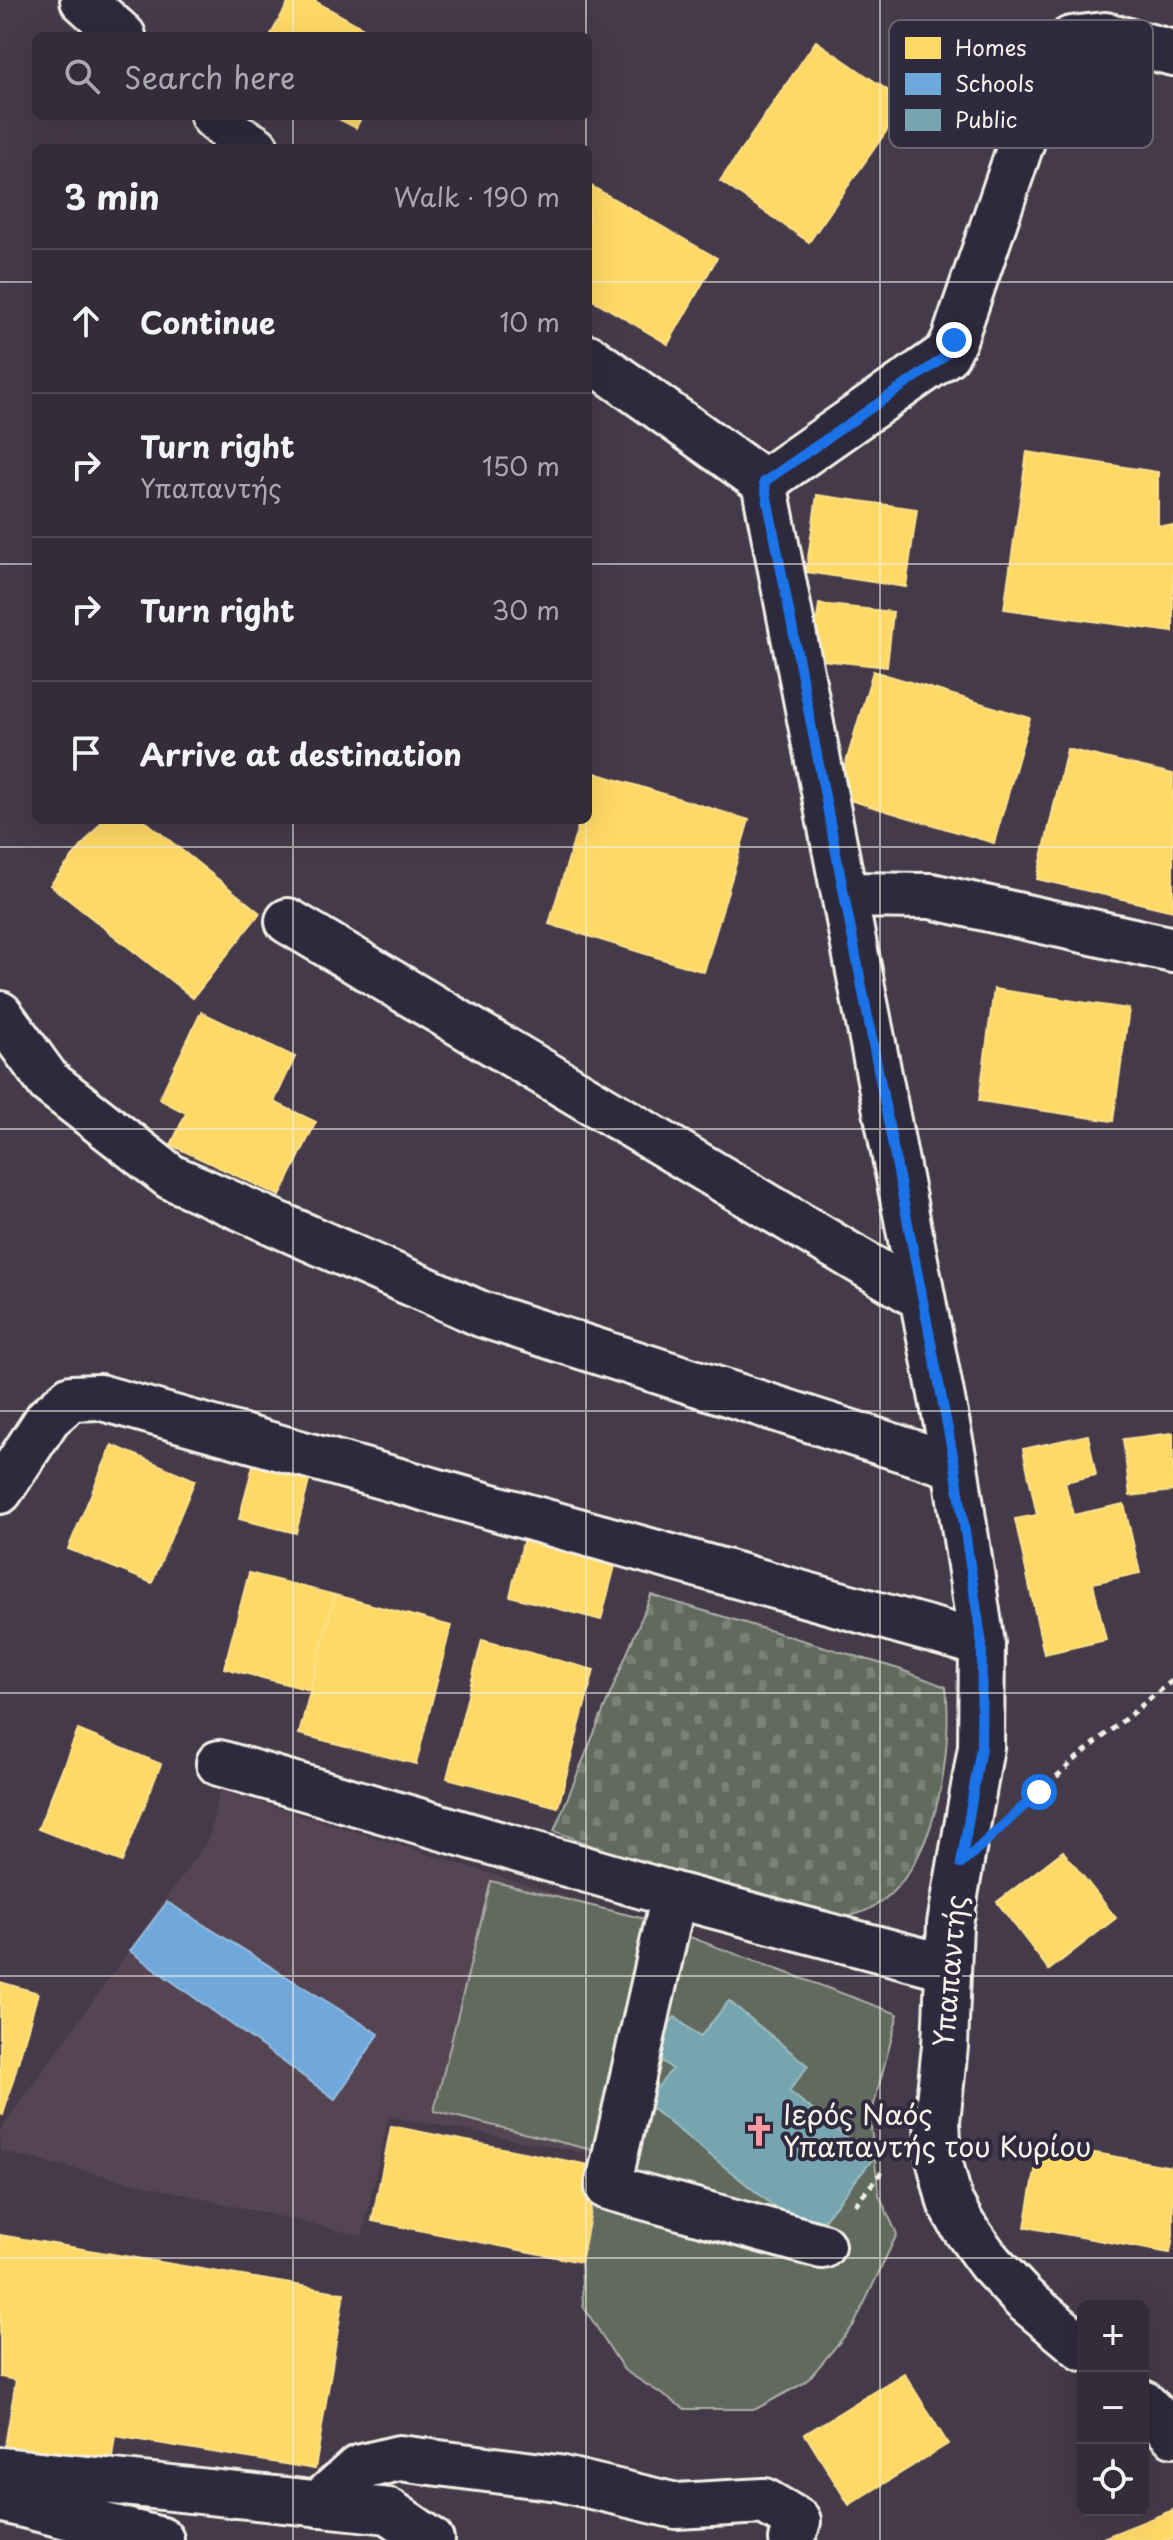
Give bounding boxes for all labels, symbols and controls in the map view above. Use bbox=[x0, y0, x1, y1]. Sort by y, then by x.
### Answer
legend bbox=[889, 20, 1153, 148]
text: Homes bbox=[955, 30, 1026, 63]
search box bbox=[32, 32, 592, 120]
icon: search bbox=[60, 54, 104, 98]
text: Search here bbox=[124, 54, 296, 99]
text: Schools bbox=[955, 66, 1034, 99]
text: Public bbox=[955, 102, 1017, 135]
text: 3 min bbox=[64, 170, 160, 222]
text: Walk · 190 m bbox=[394, 177, 560, 216]
icon: ahead bbox=[64, 299, 108, 343]
text: Continue bbox=[140, 299, 275, 344]
text: 10 m bbox=[499, 302, 560, 341]
route end bbox=[936, 322, 972, 358]
text: Turn right bbox=[140, 423, 295, 468]
icon: right bbox=[64, 443, 108, 487]
text: 150 m bbox=[482, 446, 560, 485]
text: Υπαπαντής bbox=[140, 468, 282, 507]
icon: right bbox=[64, 587, 108, 631]
text: Turn right bbox=[140, 587, 295, 632]
text: 30 m bbox=[492, 590, 560, 629]
icon: arrive bbox=[64, 731, 108, 775]
text: Arrive at destination bbox=[140, 731, 462, 776]
route start bbox=[1021, 1774, 1057, 1810]
street label: Υπαπαντής bbox=[920, 1893, 977, 2049]
place label: Ιερός Ναός Υπαπαντής του Κυρίου bbox=[783, 2092, 1091, 2167]
church icon: Ιερός Ναός Υπαπαντής του Κυρίου bbox=[742, 2114, 776, 2148]
map controls bbox=[1077, 2300, 1149, 2516]
button: + bbox=[1077, 2300, 1149, 2372]
button: − bbox=[1077, 2372, 1149, 2444]
button: locate bbox=[1077, 2444, 1149, 2516]

